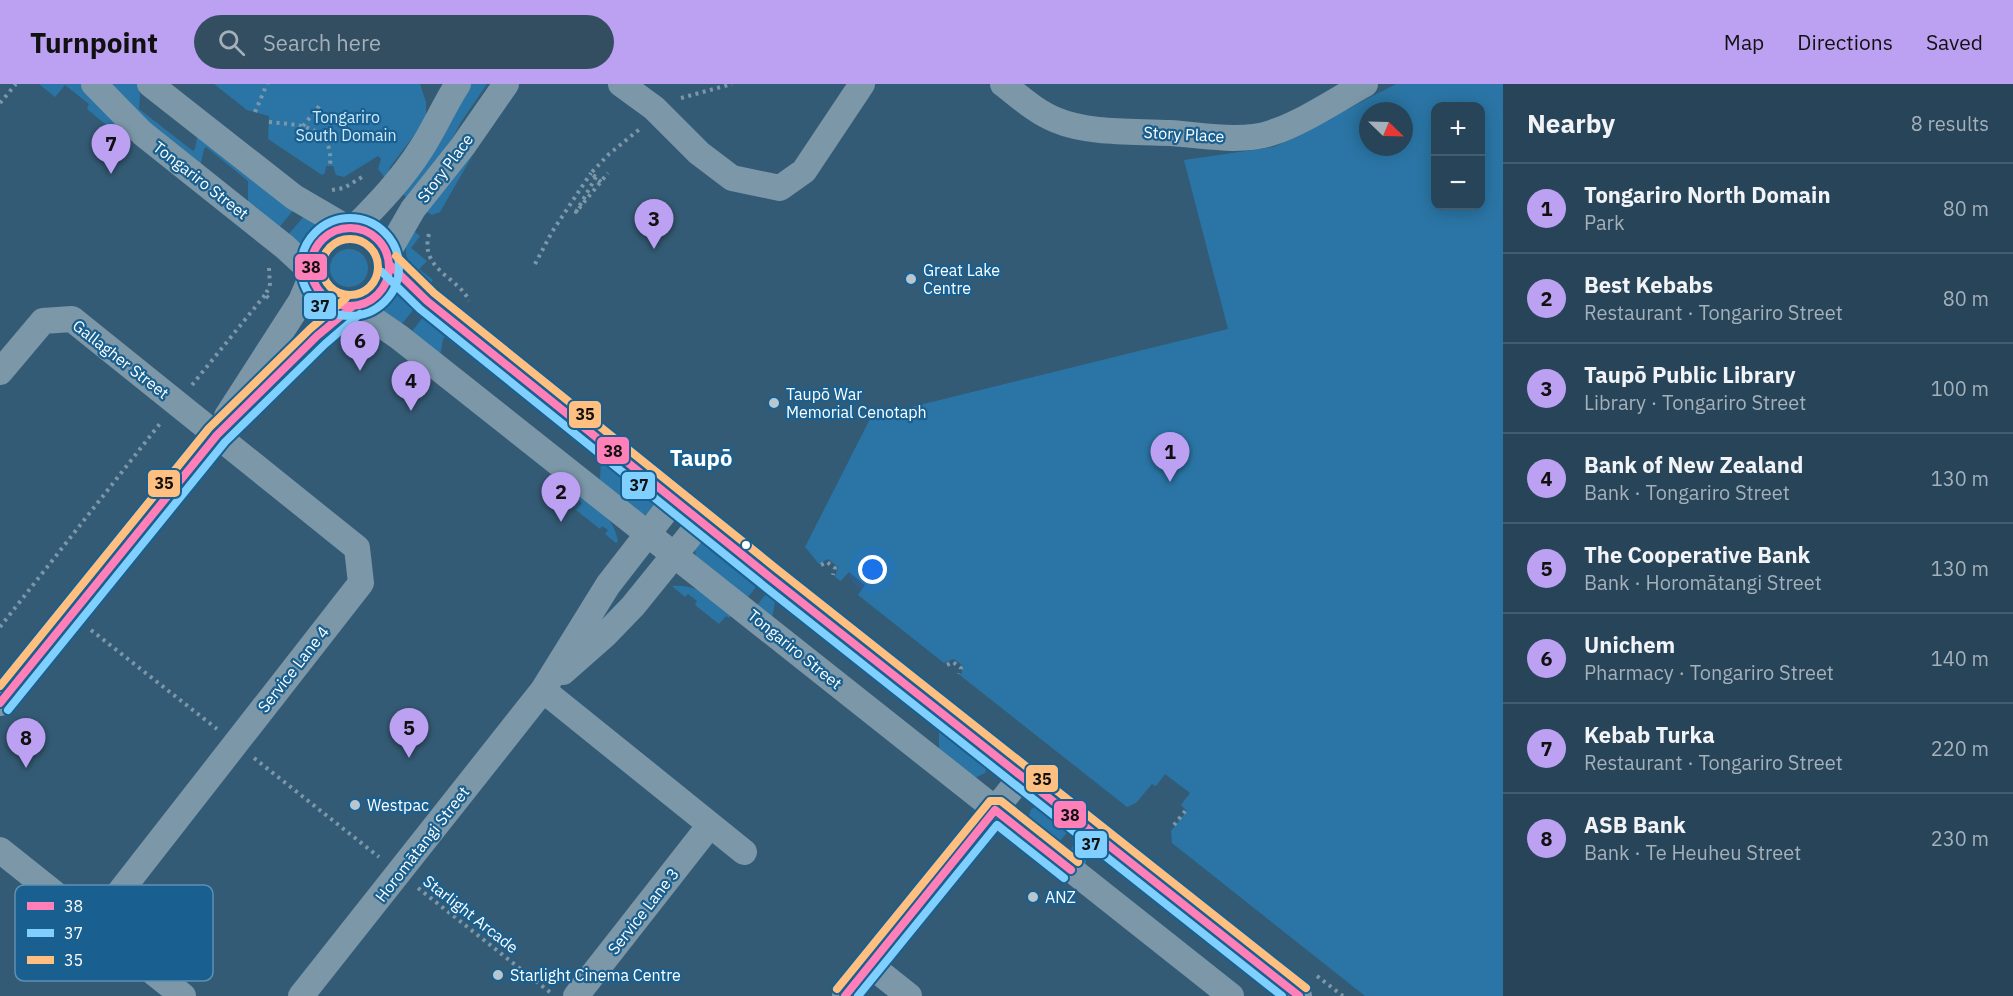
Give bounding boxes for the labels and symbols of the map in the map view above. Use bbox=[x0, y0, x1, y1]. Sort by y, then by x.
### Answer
north arrow bbox=[1359, 102, 1413, 156]
park label: Tongariro South Domain bbox=[295, 107, 397, 145]
street label: Story Place bbox=[1143, 122, 1225, 146]
pin: 7 bbox=[92, 124, 130, 174]
street label: Story Place bbox=[413, 129, 477, 206]
street label: Tongariro Street bbox=[149, 137, 253, 223]
pin: 3 bbox=[634, 200, 674, 249]
line badge: 38 bbox=[294, 253, 328, 281]
text: 38 bbox=[301, 257, 321, 277]
place label: Great Lake Centre bbox=[923, 260, 1000, 298]
marker: Great Lake Centre bbox=[904, 272, 918, 286]
line badge: 37 bbox=[303, 292, 337, 320]
text: 37 bbox=[310, 296, 330, 316]
street label: Gallagher Street bbox=[69, 315, 173, 403]
pin: 6 bbox=[340, 322, 380, 371]
pin: 4 bbox=[392, 362, 430, 411]
place label: Taupō War Memorial Cenotaph bbox=[786, 384, 927, 422]
marker: Taupō War Memorial Cenotaph bbox=[767, 396, 781, 410]
line badge: 35 bbox=[568, 400, 602, 429]
text: 35 bbox=[575, 404, 595, 424]
pin: 1 bbox=[1150, 432, 1190, 482]
line badge: 38 bbox=[596, 436, 630, 465]
text: 38 bbox=[603, 441, 623, 461]
district label: Taupō bbox=[670, 443, 732, 472]
line badge: 35 bbox=[147, 469, 181, 498]
line badge: 37 bbox=[621, 471, 656, 500]
pin: 2 bbox=[542, 472, 580, 522]
text: 35 bbox=[154, 473, 174, 493]
text: 37 bbox=[629, 475, 649, 495]
unlabelled marker bbox=[740, 539, 752, 551]
your location bbox=[858, 555, 887, 584]
street label: Tongariro Street bbox=[744, 605, 846, 693]
street label: Service Lane 4 bbox=[253, 622, 333, 716]
pin: 5 bbox=[390, 708, 428, 758]
pin: 8 bbox=[6, 718, 46, 768]
line badge: 35 bbox=[1025, 764, 1059, 793]
text: 35 bbox=[1032, 769, 1052, 789]
street label: Horomātangi Street bbox=[371, 782, 473, 906]
place label: Westpac bbox=[367, 795, 429, 815]
marker: Westpac bbox=[348, 798, 362, 812]
line badge: 38 bbox=[1053, 800, 1087, 829]
text: 38 bbox=[1060, 805, 1080, 825]
line badge: 37 bbox=[1074, 830, 1108, 859]
text: 37 bbox=[1081, 834, 1101, 854]
street label: Service Lane 3 bbox=[603, 864, 683, 958]
street label: Starlight Arcade bbox=[419, 871, 523, 958]
legend bbox=[15, 885, 213, 981]
place label: ANZ bbox=[1045, 887, 1076, 907]
marker: ANZ bbox=[1026, 890, 1040, 904]
text: 38 bbox=[64, 896, 83, 916]
text: 37 bbox=[64, 923, 83, 943]
text: 35 bbox=[64, 950, 83, 970]
place label: Starlight Cinema Centre bbox=[510, 965, 681, 985]
marker: Starlight Cinema Centre bbox=[491, 968, 505, 982]

